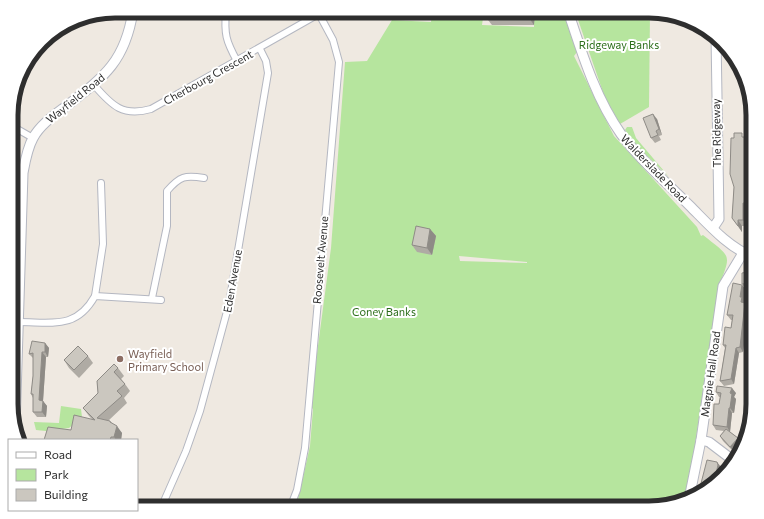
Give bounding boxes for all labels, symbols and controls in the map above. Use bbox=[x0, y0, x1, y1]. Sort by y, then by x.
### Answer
park label: Ridgeway Banks bbox=[579, 38, 659, 51]
street label: Cherbourg Crescent bbox=[161, 47, 255, 107]
street label: Wayfield Road bbox=[43, 70, 107, 126]
street label: The Ridgeway bbox=[709, 98, 723, 168]
street label: Walderslade Road bbox=[618, 131, 690, 205]
street label: Roosevelt Avenue bbox=[310, 215, 330, 304]
street label: Eden Avenue bbox=[220, 248, 244, 314]
park label: Coney Banks bbox=[352, 305, 416, 318]
street label: Magpie Hall Road bbox=[698, 330, 722, 418]
place label: Wayfield Primary School bbox=[128, 347, 204, 373]
marker: Wayfield Primary School bbox=[115, 354, 125, 364]
legend bbox=[8, 439, 138, 511]
text: Road bbox=[44, 447, 72, 461]
text: Park bbox=[44, 467, 70, 481]
text: Building bbox=[44, 487, 88, 501]

